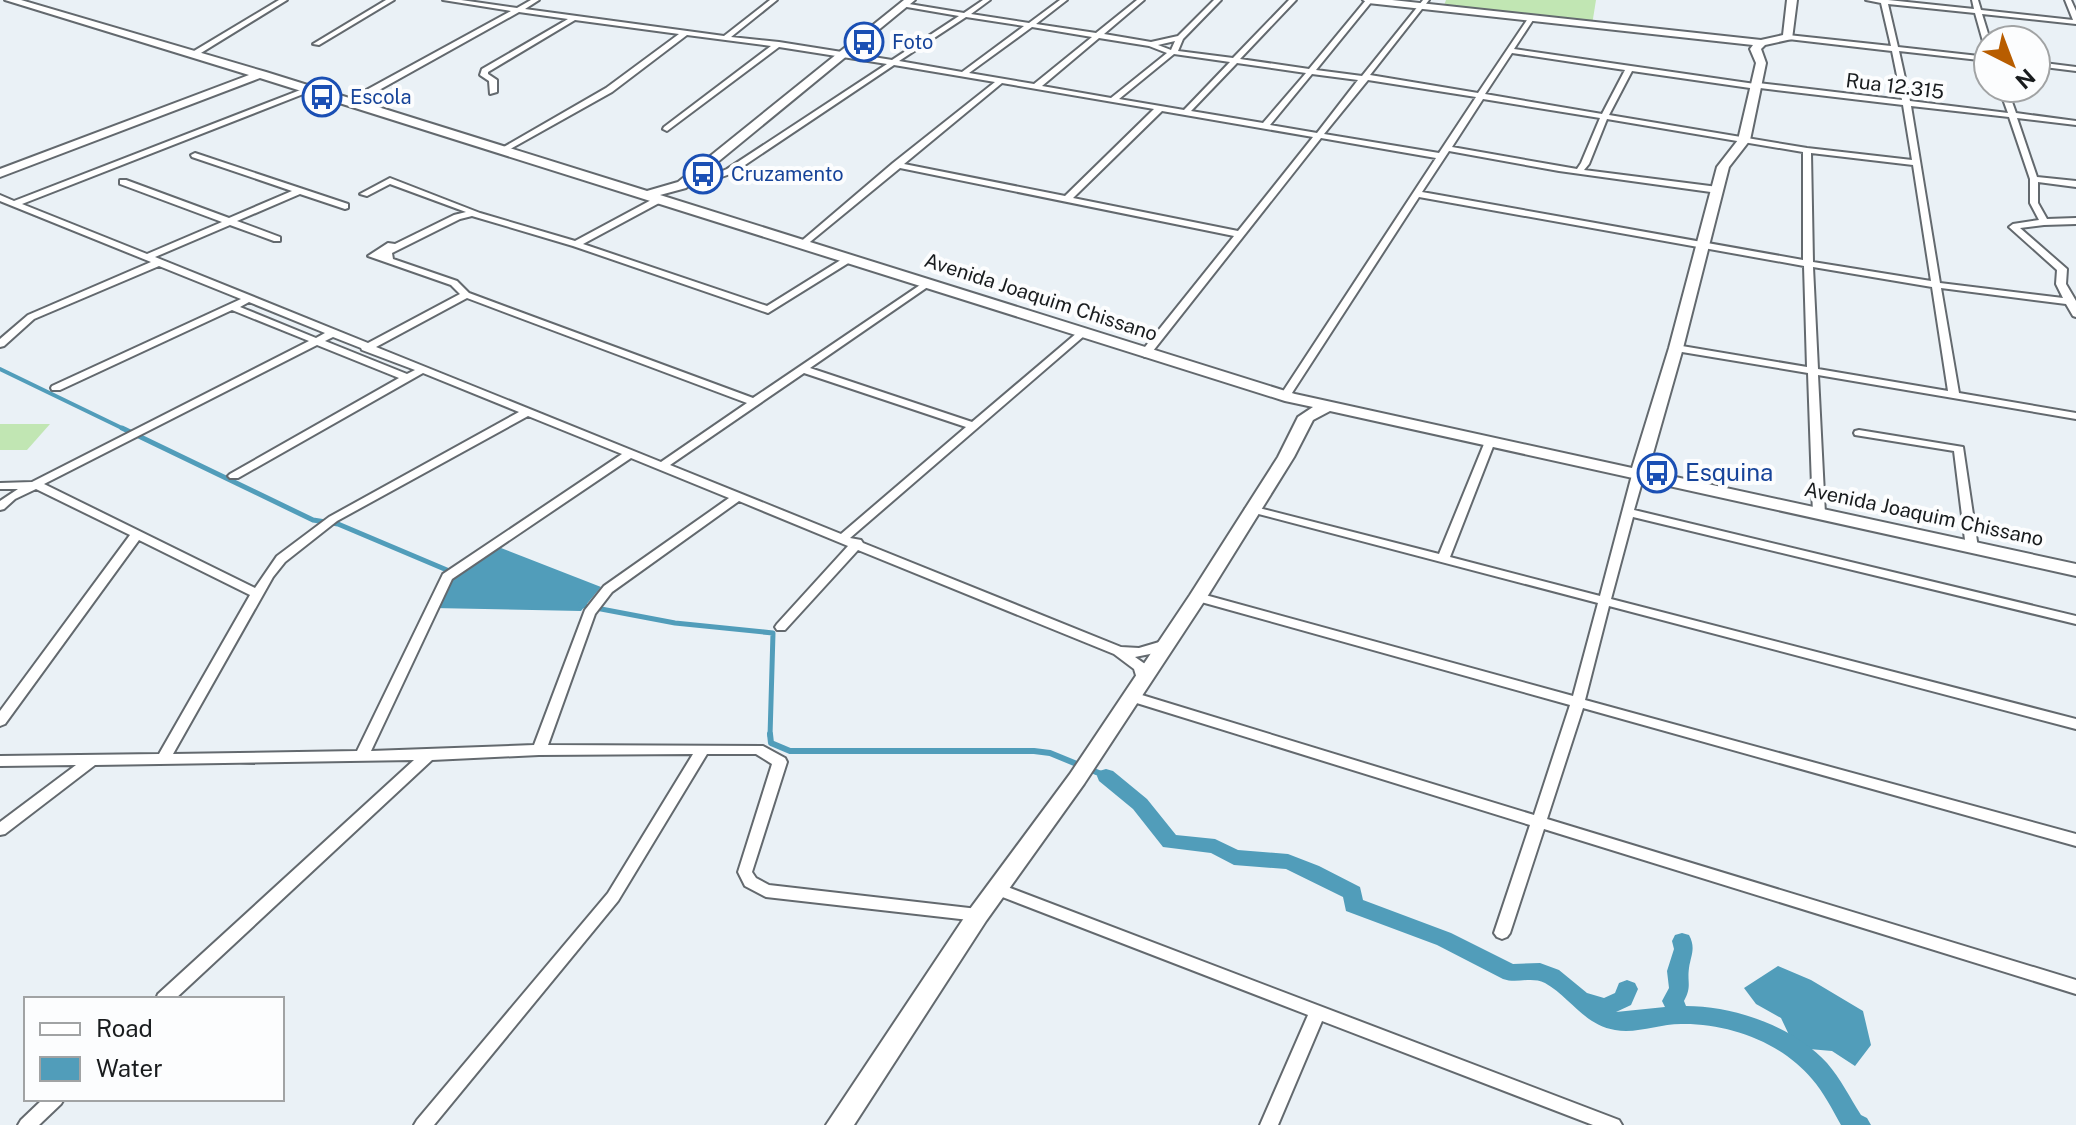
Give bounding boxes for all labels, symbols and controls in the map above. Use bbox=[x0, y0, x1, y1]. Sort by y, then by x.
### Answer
bus stop icon: Foto bbox=[843, 21, 885, 63]
north arrow bbox=[1972, 24, 2052, 104]
place label: Foto bbox=[892, 30, 933, 54]
text: N bbox=[2010, 63, 2040, 94]
street label: Rua 12.315 bbox=[1844, 68, 1946, 104]
bus stop icon: Escola bbox=[301, 76, 343, 118]
place label: Escola bbox=[350, 85, 411, 109]
bus stop icon: Cruzamento bbox=[682, 153, 724, 195]
place label: Cruzamento bbox=[731, 162, 844, 186]
street label: Avenida Joaquim Chissano bbox=[921, 248, 1161, 346]
bus stop icon: Esquina bbox=[1636, 452, 1678, 494]
place label: Esquina bbox=[1685, 458, 1773, 486]
street label: Avenida Joaquim Chissano bbox=[1802, 477, 2046, 551]
legend bbox=[24, 997, 284, 1101]
text: Road bbox=[96, 1014, 153, 1042]
text: Water bbox=[96, 1054, 163, 1082]

